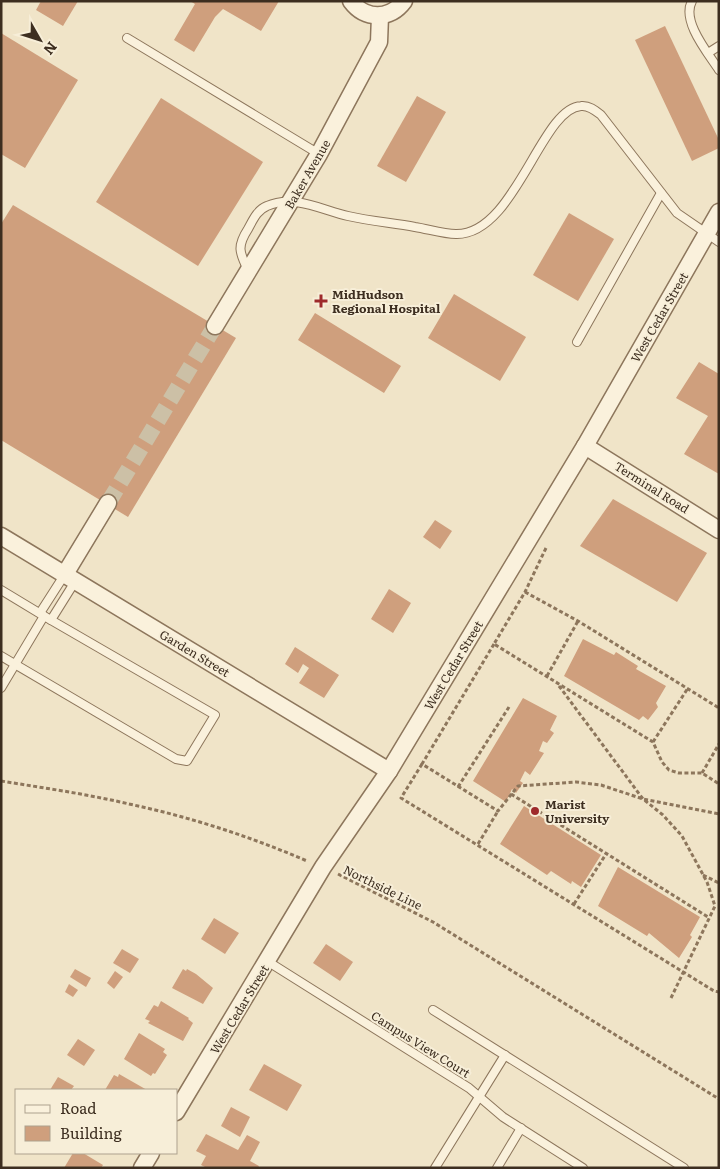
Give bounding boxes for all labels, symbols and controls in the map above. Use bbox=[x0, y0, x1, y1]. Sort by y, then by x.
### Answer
north arrow bbox=[15, 15, 65, 65]
text: N bbox=[39, 38, 62, 60]
street label: Baker Avenue bbox=[280, 136, 334, 212]
street label: West Cedar Street bbox=[626, 268, 692, 365]
place label: MidHudson Regional Hospital bbox=[332, 285, 441, 317]
marker: MidHudson Regional Hospital bbox=[314, 294, 328, 308]
street label: Terminal Road bbox=[611, 457, 694, 518]
street label: West Cedar Street bbox=[419, 617, 487, 713]
street label: Garden Street bbox=[157, 625, 234, 681]
place label: Marist University bbox=[545, 795, 610, 827]
marker: Marist University bbox=[529, 805, 541, 817]
street label: Northside Line bbox=[341, 860, 425, 914]
street label: West Cedar Street bbox=[205, 961, 273, 1057]
street label: Campus View Court bbox=[368, 1006, 474, 1082]
legend bbox=[15, 1089, 178, 1154]
text: Road bbox=[60, 1096, 96, 1119]
text: Building bbox=[60, 1121, 122, 1144]

